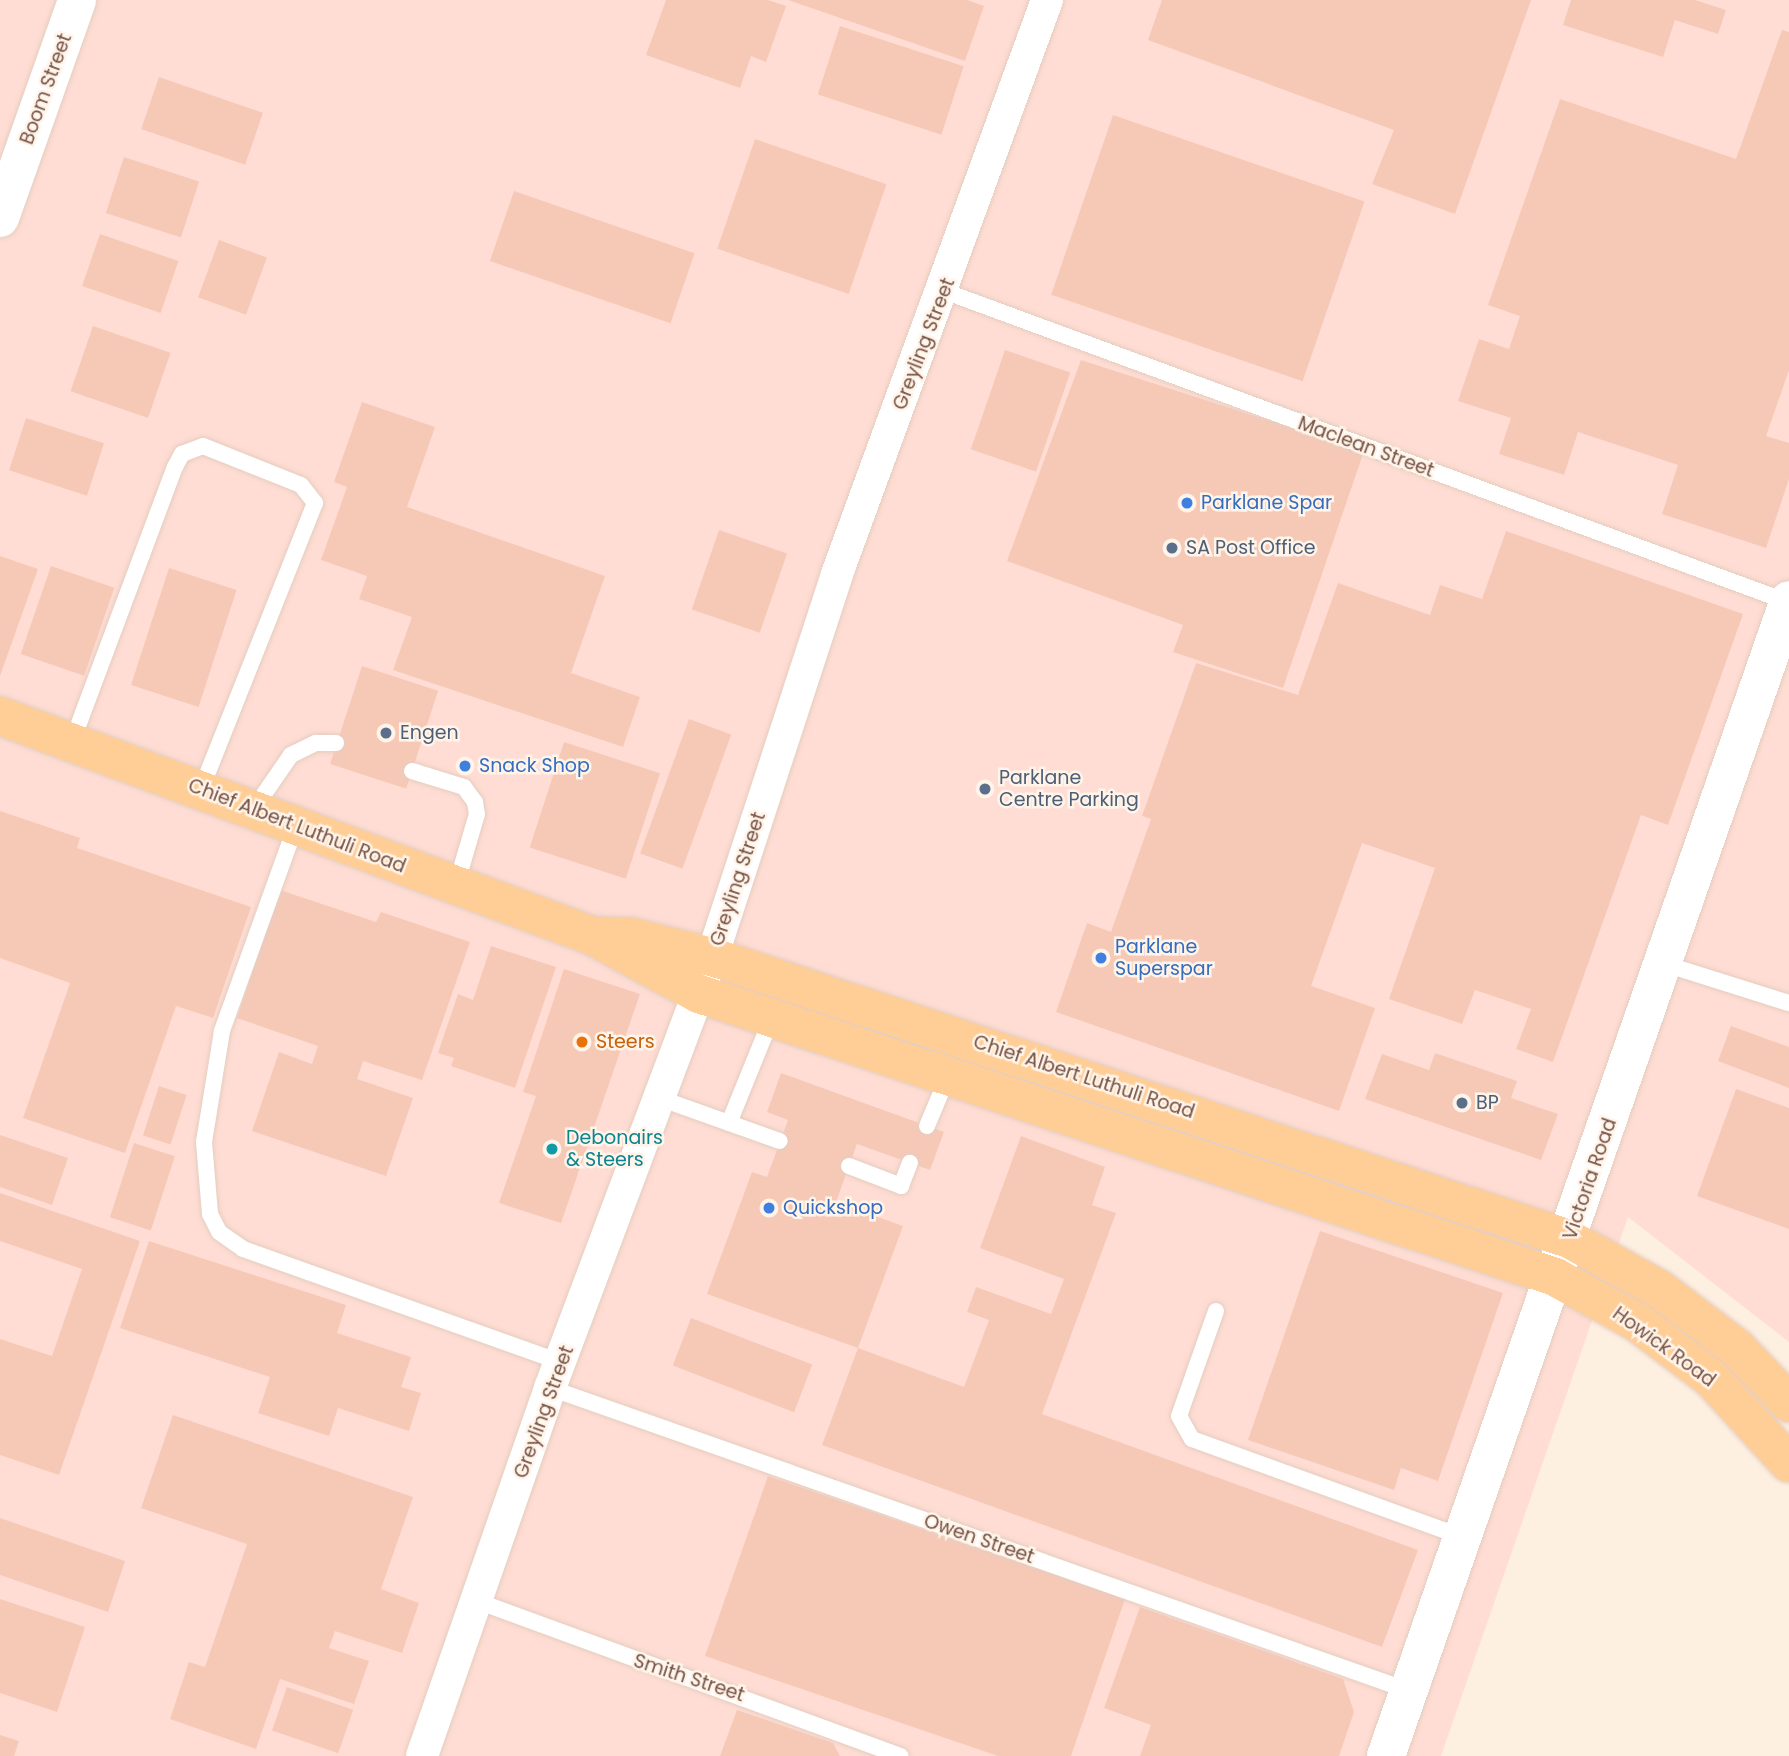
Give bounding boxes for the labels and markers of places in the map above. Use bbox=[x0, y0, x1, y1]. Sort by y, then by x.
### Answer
place label: Parklane Spar bbox=[1201, 492, 1332, 514]
marker: Parklane Spar bbox=[1179, 495, 1195, 511]
place label: SA Post Office bbox=[1186, 537, 1316, 559]
marker: SA Post Office bbox=[1164, 540, 1180, 556]
place label: Engen bbox=[400, 722, 459, 744]
marker: Engen bbox=[378, 725, 394, 741]
place label: Snack Shop bbox=[479, 755, 590, 777]
marker: Snack Shop bbox=[457, 758, 473, 774]
place label: Parklane Centre Parking bbox=[999, 767, 1139, 811]
marker: Parklane Centre Parking bbox=[977, 781, 993, 797]
place label: Parklane Superspar bbox=[1115, 936, 1213, 980]
marker: Parklane Superspar bbox=[1093, 950, 1109, 966]
place label: Steers bbox=[596, 1031, 655, 1053]
marker: Steers bbox=[574, 1034, 590, 1050]
place label: BP bbox=[1476, 1092, 1499, 1114]
marker: BP bbox=[1454, 1095, 1470, 1111]
place label: Debonairs & Steers bbox=[566, 1127, 663, 1171]
marker: Debonairs & Steers bbox=[544, 1141, 560, 1157]
place label: Quickshop bbox=[783, 1197, 883, 1219]
marker: Quickshop bbox=[761, 1200, 777, 1216]

